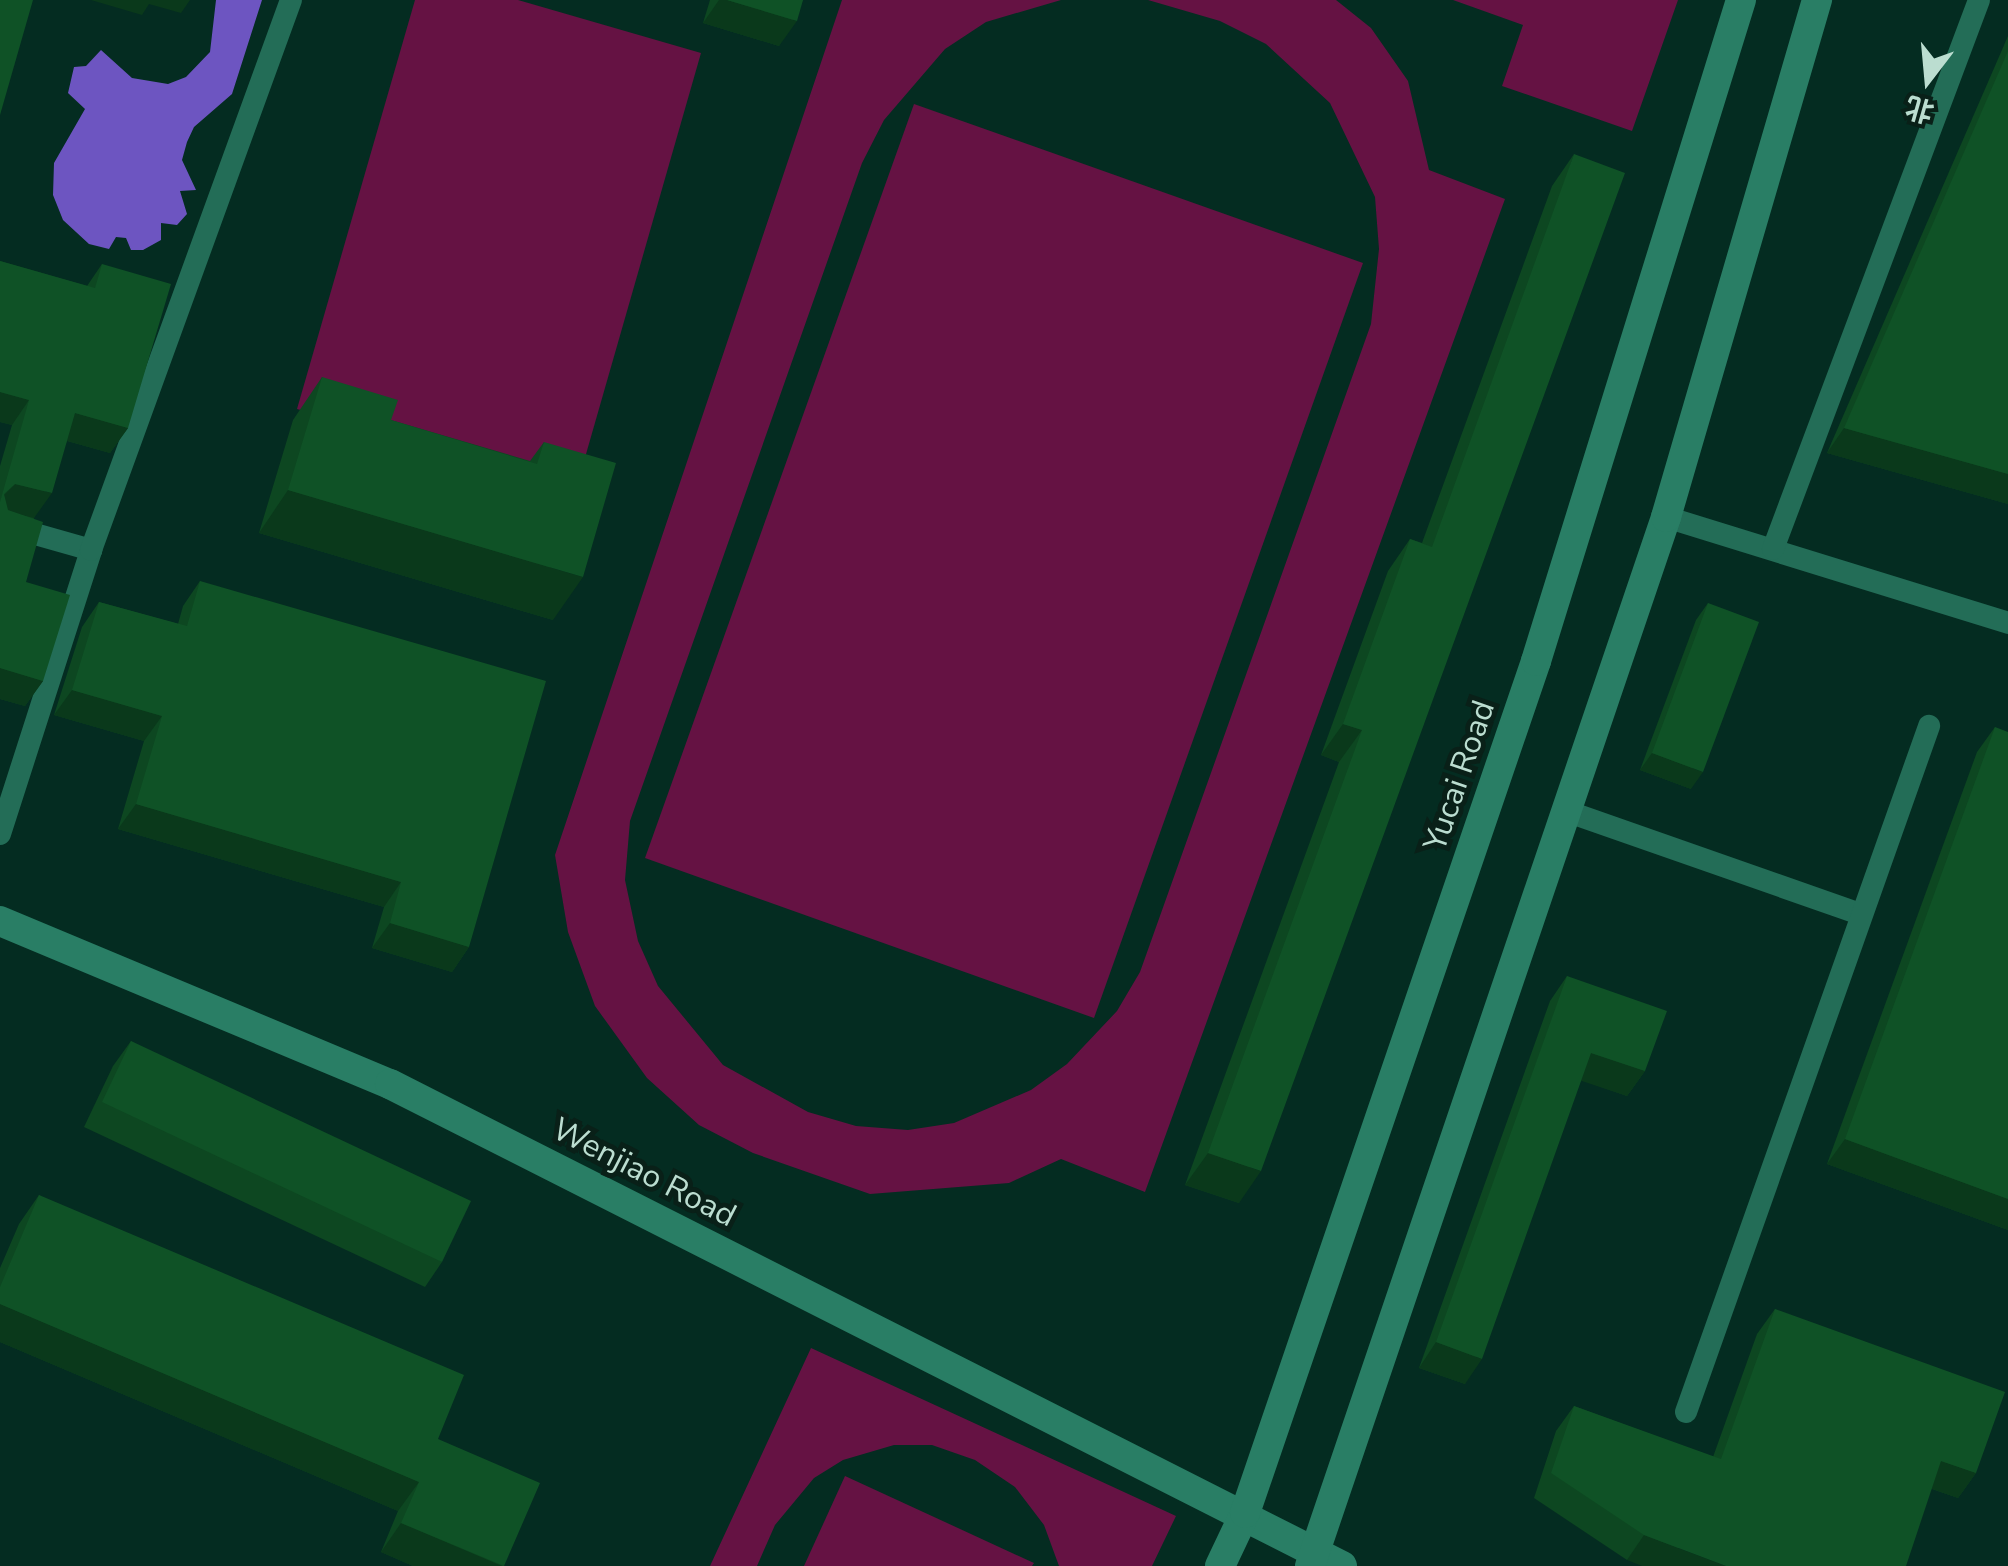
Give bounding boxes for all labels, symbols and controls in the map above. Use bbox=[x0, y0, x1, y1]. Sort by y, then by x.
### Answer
north arrow bbox=[1878, 30, 1978, 130]
text: 北 bbox=[1901, 87, 1938, 131]
street label: Yucai Road bbox=[1416, 696, 1504, 856]
street label: Wenjiao Road bbox=[546, 1110, 742, 1236]

